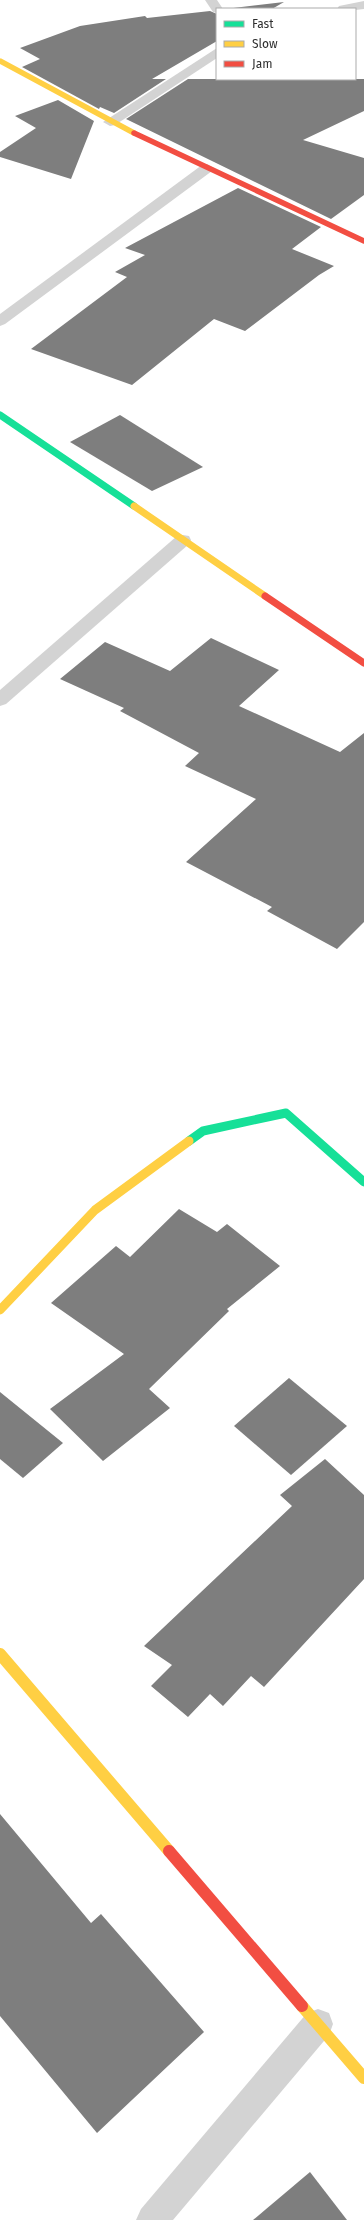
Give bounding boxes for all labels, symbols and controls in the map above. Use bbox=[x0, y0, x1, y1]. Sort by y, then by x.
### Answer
legend bbox=[216, 8, 356, 80]
text: Fast bbox=[252, 17, 274, 31]
text: Slow bbox=[252, 37, 278, 51]
text: Jam bbox=[252, 57, 272, 71]

